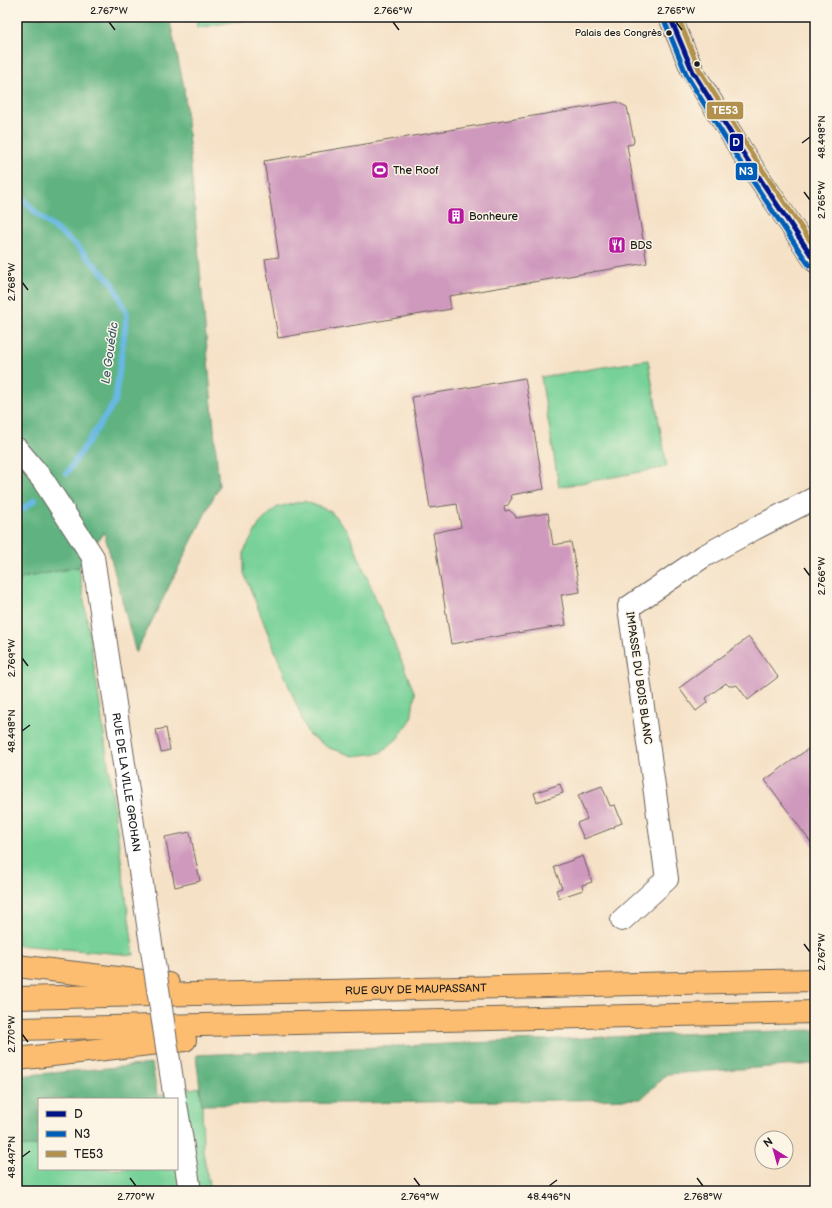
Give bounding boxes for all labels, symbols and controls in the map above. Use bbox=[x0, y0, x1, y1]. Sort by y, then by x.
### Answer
text: 2.767°W bbox=[90, 5, 128, 17]
text: 2.766°W bbox=[374, 5, 412, 17]
text: 2.765°W bbox=[657, 5, 695, 17]
place label: Palais des Congrès bbox=[575, 27, 662, 39]
marker: Palais des Congrès bbox=[664, 28, 674, 38]
unlabelled marker bbox=[692, 59, 702, 69]
line badge: TE53 bbox=[706, 101, 744, 120]
text: TE53 bbox=[712, 104, 739, 117]
text: 48.498°N bbox=[816, 115, 828, 159]
line badge: D bbox=[729, 133, 744, 152]
text: D bbox=[732, 136, 740, 149]
sports icon: The Roof bbox=[370, 160, 390, 180]
line badge: N3 bbox=[735, 162, 758, 181]
place label: The Roof bbox=[393, 164, 439, 177]
text: N3 bbox=[739, 165, 754, 178]
text: 2.765°W bbox=[816, 181, 828, 219]
building icon: Bonheure bbox=[446, 206, 466, 226]
place label: Bonheure bbox=[469, 210, 518, 223]
restaurant icon: BDS bbox=[607, 235, 627, 255]
place label: BDS bbox=[630, 239, 653, 252]
text: 2.768°W bbox=[6, 263, 18, 301]
water label: Le Gouédic bbox=[98, 321, 122, 385]
text: 2.766°W bbox=[816, 557, 828, 595]
street label: IMPASSE DU BOIS BLANC bbox=[623, 611, 655, 745]
text: 2.769°W bbox=[6, 639, 18, 677]
text: 48.498°N bbox=[6, 709, 18, 753]
street label: RUE DE LA VILLE GROHAN bbox=[110, 712, 144, 853]
text: 2.767°W bbox=[816, 933, 828, 971]
street label: RUE GUY DE MAUPASSANT bbox=[345, 981, 487, 997]
text: 2.770°W bbox=[6, 1015, 18, 1053]
legend bbox=[38, 1098, 178, 1170]
text: D bbox=[74, 1107, 83, 1122]
text: N3 bbox=[74, 1127, 90, 1142]
north arrow bbox=[754, 1130, 794, 1170]
text: N bbox=[761, 1135, 775, 1150]
text: 48.497°N bbox=[6, 1136, 18, 1178]
text: TE53 bbox=[74, 1147, 103, 1162]
text: 2.770°W bbox=[117, 1191, 155, 1203]
text: 2.769°W bbox=[401, 1191, 439, 1203]
text: 48.496°N bbox=[527, 1191, 571, 1203]
text: 2.768°W bbox=[684, 1191, 722, 1203]

